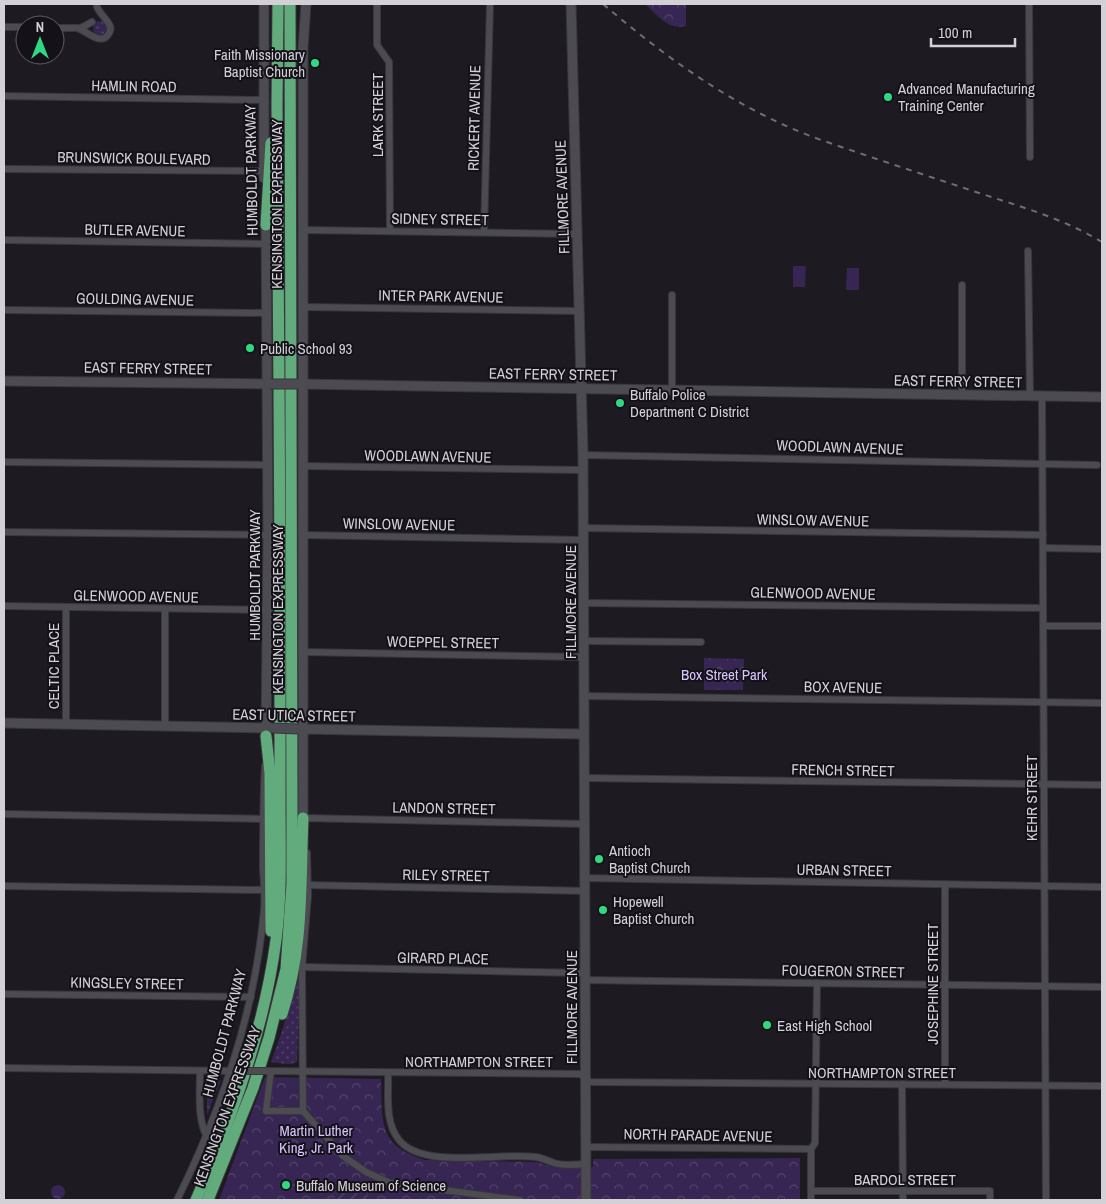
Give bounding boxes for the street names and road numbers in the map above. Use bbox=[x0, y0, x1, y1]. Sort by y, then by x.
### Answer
street label: RICKERT AVENUE bbox=[463, 65, 485, 171]
street label: LARK STREET bbox=[367, 72, 388, 157]
street label: HAMLIN ROAD bbox=[91, 75, 177, 97]
street label: HUMBOLDT PARKWAY bbox=[239, 103, 263, 236]
street label: KENSINGTON EXPRESSWAY bbox=[266, 119, 287, 289]
street label: FILLMORE AVENUE bbox=[550, 140, 574, 254]
street label: BRUNSWICK BOULEVARD bbox=[57, 146, 211, 170]
street label: SIDNEY STREET bbox=[391, 208, 489, 230]
street label: BUTLER AVENUE bbox=[84, 219, 186, 241]
street label: INTER PARK AVENUE bbox=[378, 284, 504, 308]
street label: GOULDING AVENUE bbox=[76, 287, 194, 311]
street label: EAST FERRY STREET bbox=[84, 356, 213, 380]
street label: EAST FERRY STREET bbox=[489, 362, 618, 386]
street label: EAST FERRY STREET bbox=[894, 369, 1023, 393]
street label: WOODLAWN AVENUE bbox=[776, 434, 904, 460]
street label: WOODLAWN AVENUE bbox=[364, 444, 492, 468]
street label: HUMBOLDT PARKWAY bbox=[244, 508, 265, 641]
street label: WINSLOW AVENUE bbox=[757, 509, 869, 531]
street label: WINSLOW AVENUE bbox=[343, 513, 455, 535]
street label: KENSINGTON EXPRESSWAY bbox=[267, 524, 288, 694]
street label: FILLMORE AVENUE bbox=[560, 545, 581, 659]
street label: GLENWOOD AVENUE bbox=[750, 581, 876, 605]
street label: GLENWOOD AVENUE bbox=[73, 584, 199, 608]
street label: CELTIC PLACE bbox=[43, 623, 64, 709]
street label: WOEPPEL STREET bbox=[387, 631, 500, 653]
street label: BOX AVENUE bbox=[804, 676, 882, 698]
street label: EAST UTICA STREET bbox=[232, 703, 356, 727]
street label: KEHR STREET bbox=[1021, 754, 1042, 841]
street label: FRENCH STREET bbox=[791, 759, 895, 781]
street label: LANDON STREET bbox=[392, 797, 496, 819]
street label: URBAN STREET bbox=[796, 859, 892, 881]
street label: RILEY STREET bbox=[402, 864, 490, 886]
street label: JOSEPHINE STREET bbox=[922, 923, 943, 1045]
street label: GIRARD PLACE bbox=[397, 947, 489, 969]
street label: FILLMORE AVENUE bbox=[561, 950, 582, 1064]
street label: FOUGERON STREET bbox=[781, 959, 905, 983]
street label: HUMBOLDT PARKWAY bbox=[197, 966, 251, 1099]
street label: KINGSLEY STREET bbox=[70, 972, 184, 994]
street label: KENSINGTON EXPRESSWAY bbox=[188, 1022, 266, 1189]
street label: NORTHAMPTON STREET bbox=[405, 1051, 553, 1072]
street label: NORTHAMPTON STREET bbox=[808, 1062, 956, 1083]
street label: NORTH PARADE AVENUE bbox=[623, 1123, 773, 1147]
street label: BARDOL STREET bbox=[854, 1169, 957, 1190]

